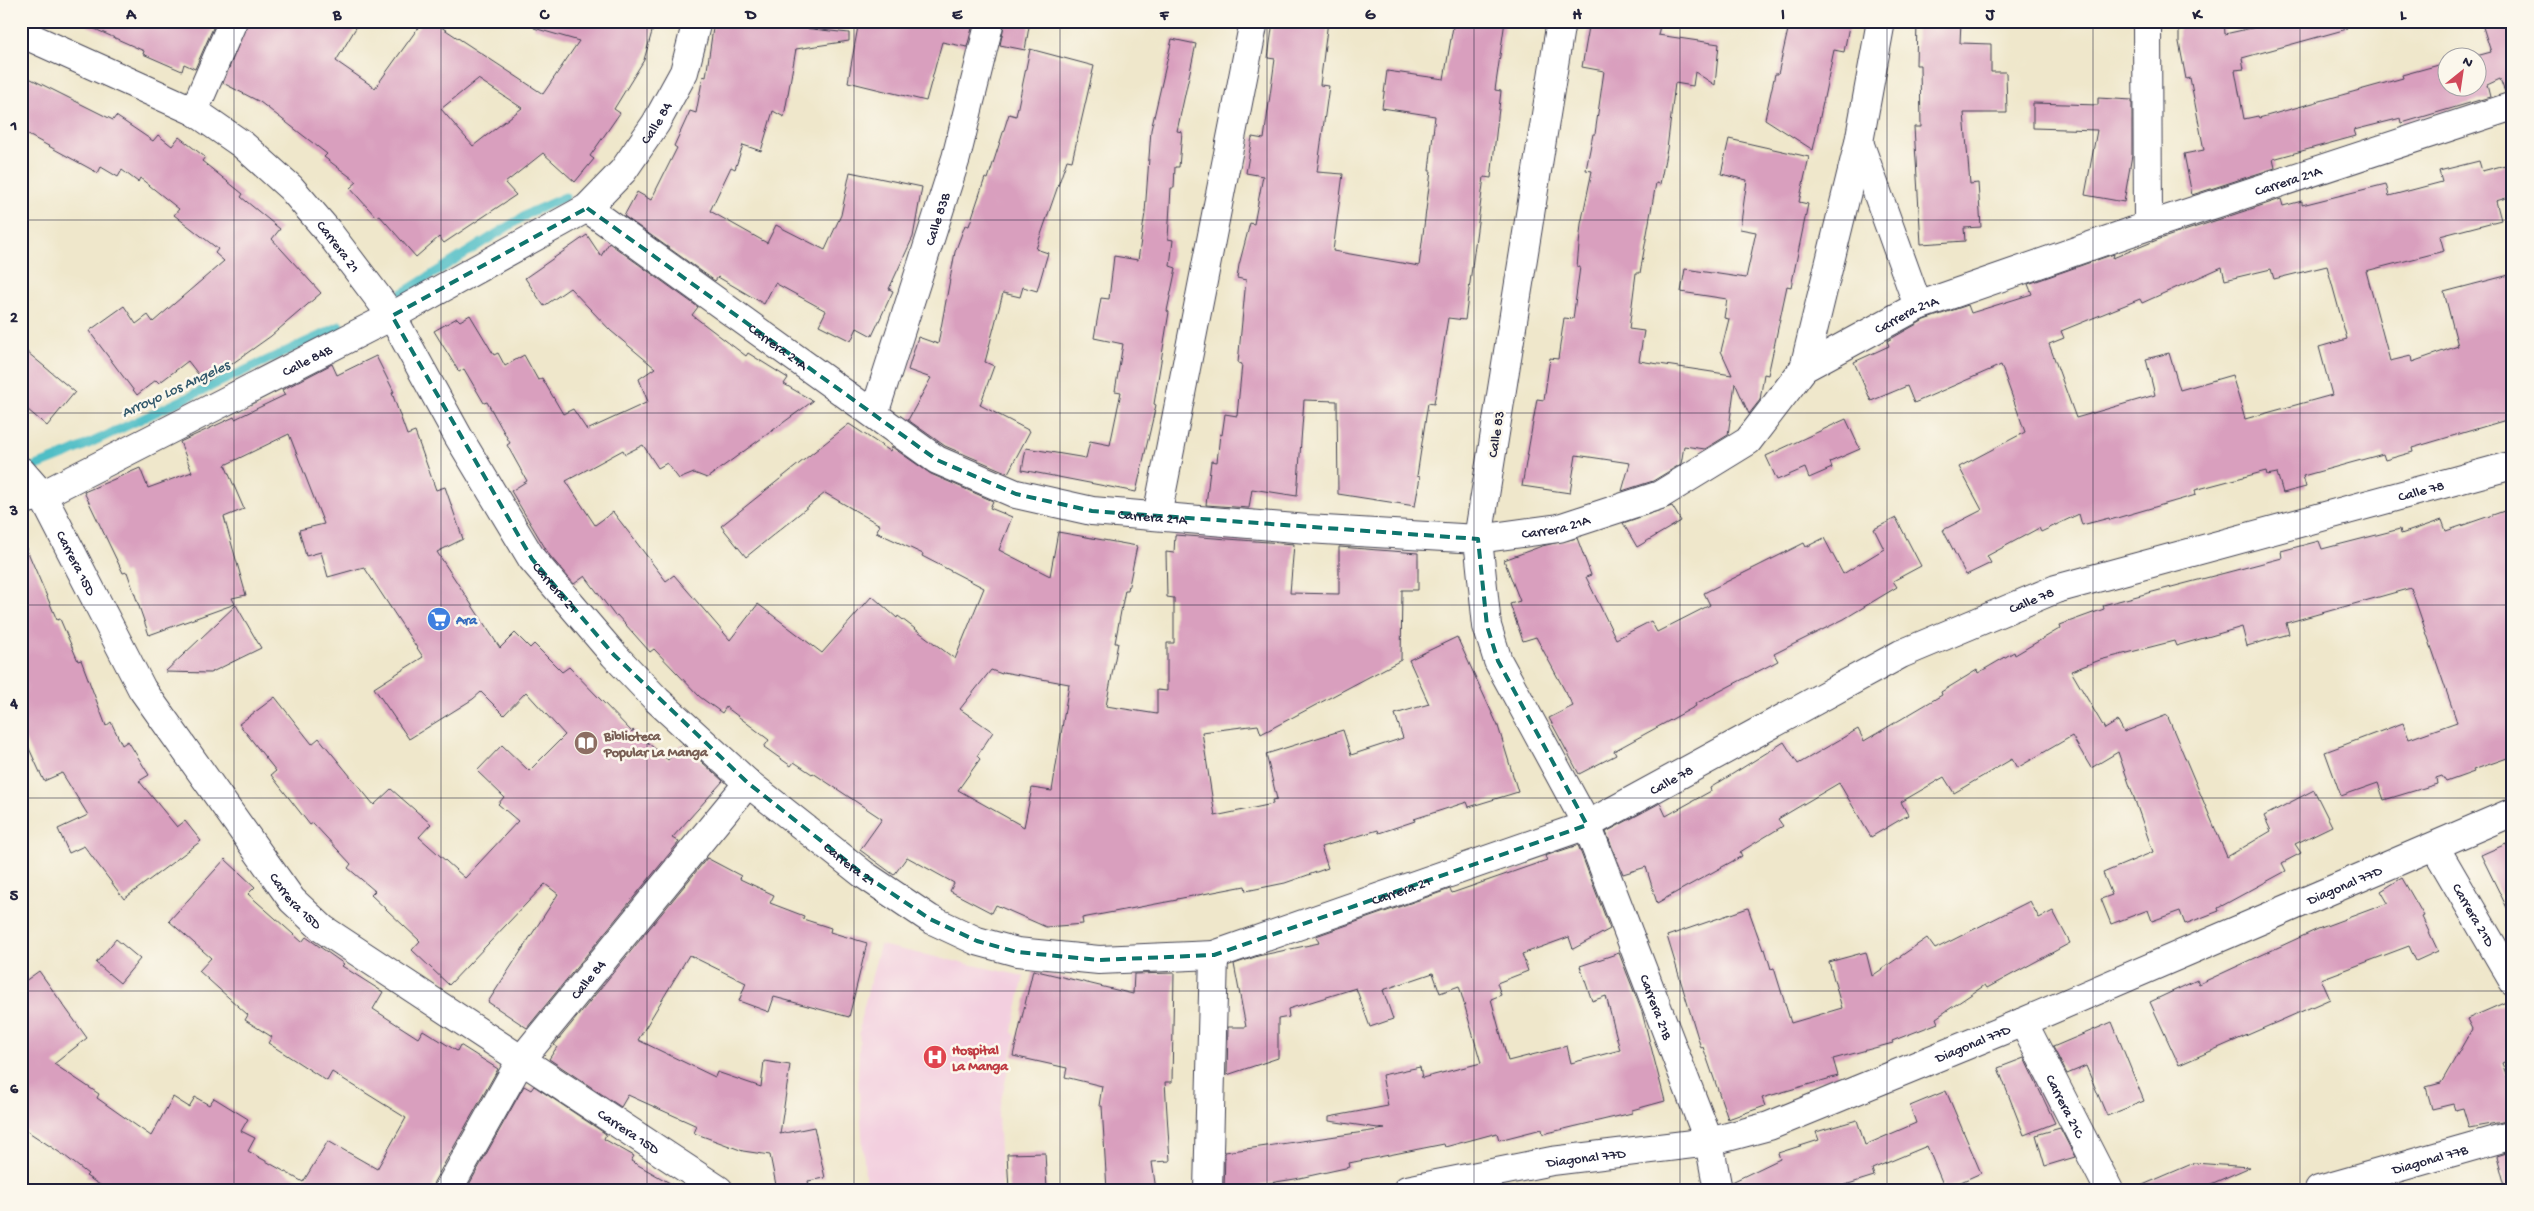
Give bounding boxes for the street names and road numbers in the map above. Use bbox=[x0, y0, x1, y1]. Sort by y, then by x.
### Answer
street label: Calle 84 bbox=[638, 99, 677, 148]
street label: Carrera 21A bbox=[2253, 163, 2325, 201]
street label: Calle 83B bbox=[923, 190, 956, 248]
street label: Carrera 21 bbox=[312, 218, 362, 277]
street label: Carrera 21A bbox=[1872, 293, 1942, 339]
street label: Carrera 21A bbox=[744, 321, 811, 376]
street label: Calle 84B bbox=[280, 342, 336, 382]
street label: Calle 83 bbox=[1485, 410, 1510, 459]
street label: Calle 78 bbox=[2397, 478, 2447, 507]
street label: Carrera 21A bbox=[1117, 507, 1188, 530]
street label: Carrera 21A bbox=[1521, 512, 1593, 544]
street label: Carrera 15D bbox=[51, 528, 99, 600]
street label: Carrera 21 bbox=[528, 560, 580, 617]
street label: Calle 78 bbox=[2007, 585, 2057, 619]
street label: Calle 78 bbox=[1647, 763, 1697, 800]
street label: Carrera 21 bbox=[819, 840, 878, 891]
street label: Diagonal 77D bbox=[2304, 863, 2386, 911]
street label: Carrera 15D bbox=[264, 870, 325, 935]
street label: Carrera 21 bbox=[1370, 874, 1433, 910]
street label: Carrera 21D bbox=[2447, 881, 2498, 951]
street label: Calle 84 bbox=[568, 957, 611, 1004]
street label: Carrera 21B bbox=[1634, 973, 1675, 1043]
street label: Diagonal 77D bbox=[1932, 1022, 2014, 1068]
street label: Carrera 21C bbox=[2040, 1072, 2087, 1143]
street label: Carrera 15D bbox=[593, 1106, 663, 1160]
street label: Diagonal 77B bbox=[2390, 1142, 2471, 1180]
street label: Diagonal 77D bbox=[1544, 1146, 1628, 1173]

